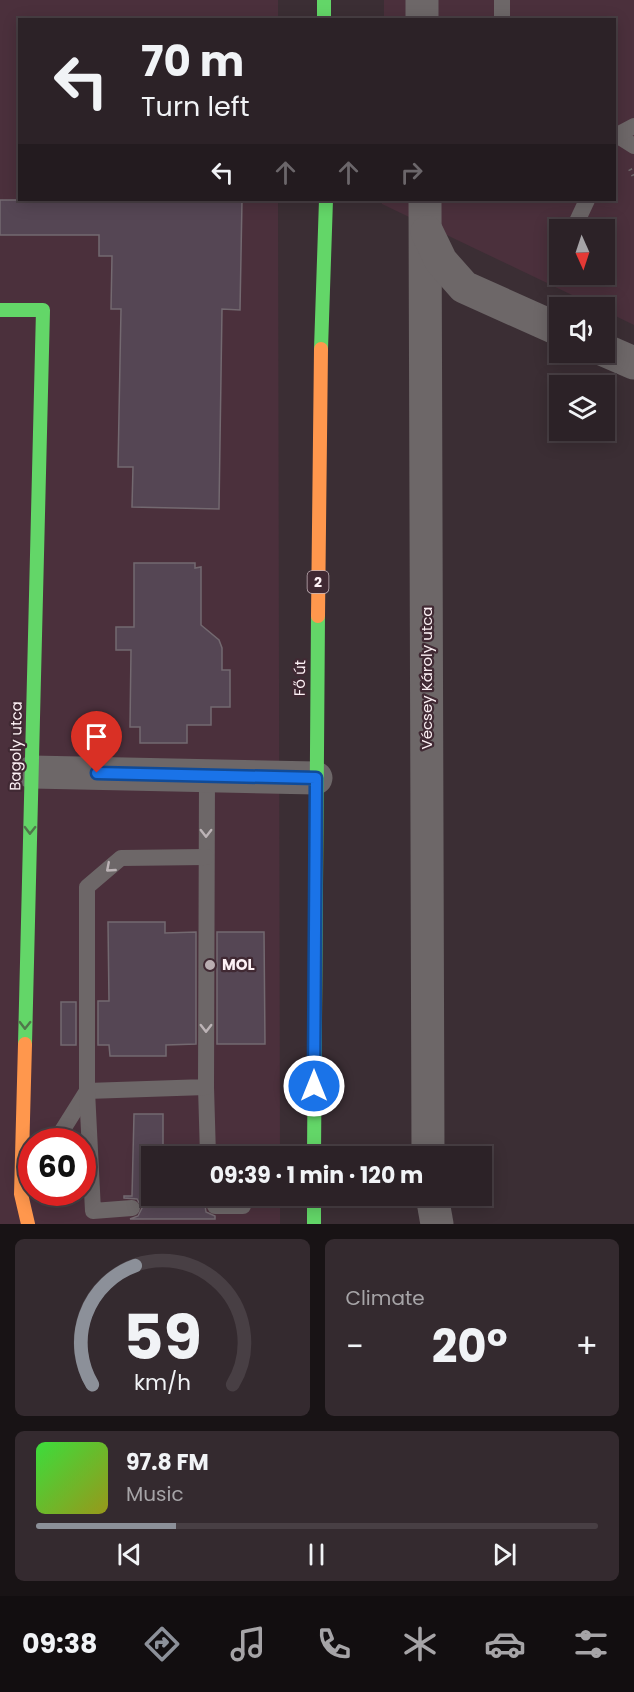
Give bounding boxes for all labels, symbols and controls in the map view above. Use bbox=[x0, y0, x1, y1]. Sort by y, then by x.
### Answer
text: 70 m bbox=[141, 32, 244, 91]
icon: left bbox=[42, 42, 120, 120]
text: Turn left bbox=[141, 88, 250, 125]
icon: left bbox=[206, 156, 239, 189]
icon: ahead bbox=[269, 156, 302, 189]
icon: ahead bbox=[332, 156, 365, 189]
icon: right bbox=[395, 156, 428, 189]
north arrow bbox=[549, 219, 615, 285]
map controls bbox=[549, 219, 615, 441]
button: sound bbox=[549, 297, 615, 363]
button: layers bbox=[549, 375, 615, 441]
road number: 2 bbox=[308, 571, 328, 593]
street label: Vécsey Károly utca bbox=[416, 607, 437, 749]
street label: Fő út bbox=[289, 660, 310, 696]
street label: Bagoly utca bbox=[4, 701, 27, 791]
pin bbox=[71, 711, 122, 773]
icon: arrive bbox=[80, 720, 113, 753]
one-way arrow bbox=[24, 826, 36, 835]
one-way arrow bbox=[200, 829, 212, 838]
one-way arrow bbox=[106, 860, 117, 871]
place label: MOL bbox=[222, 954, 255, 975]
marker: MOL bbox=[203, 958, 217, 972]
one-way arrow bbox=[19, 1021, 32, 1030]
one-way arrow bbox=[200, 1024, 212, 1033]
position arrow bbox=[282, 1054, 346, 1118]
speed limit sign: 60 bbox=[18, 1128, 96, 1206]
text: 09:39 · 1 min · 120 m bbox=[210, 1160, 423, 1191]
text: Climate bbox=[346, 1284, 425, 1312]
text: 59 bbox=[123, 1293, 202, 1381]
text: 20° bbox=[432, 1315, 508, 1378]
text: − bbox=[346, 1323, 364, 1370]
text: + bbox=[575, 1323, 598, 1370]
text: km/h bbox=[134, 1367, 191, 1398]
text: 97.8 FM bbox=[126, 1447, 209, 1478]
text: Music bbox=[126, 1480, 184, 1508]
icon: previous bbox=[113, 1538, 146, 1571]
icon: pause bbox=[300, 1538, 333, 1571]
icon: next bbox=[488, 1538, 521, 1571]
icon: directions bbox=[141, 1623, 183, 1665]
icon: music bbox=[227, 1623, 269, 1665]
icon: phone bbox=[313, 1623, 355, 1665]
icon: climate bbox=[399, 1623, 441, 1665]
icon: car bbox=[484, 1623, 526, 1665]
icon: filters bbox=[570, 1623, 612, 1665]
text: 09:38 bbox=[22, 1625, 98, 1662]

